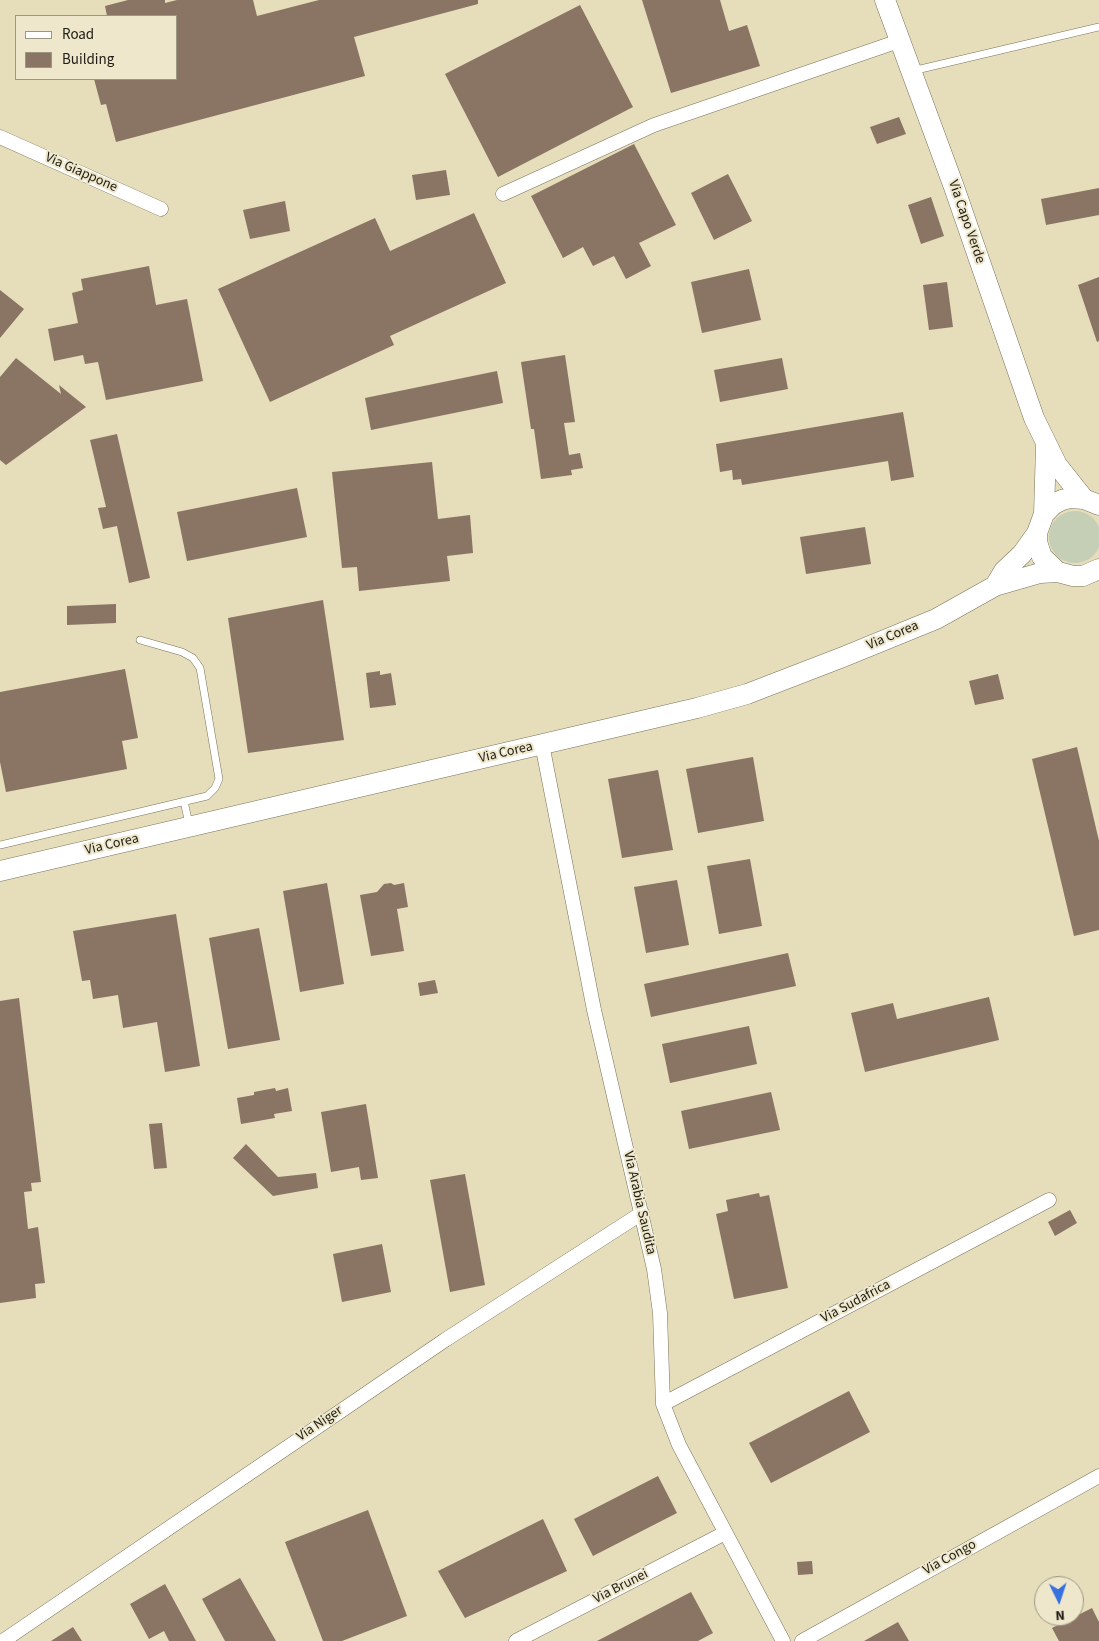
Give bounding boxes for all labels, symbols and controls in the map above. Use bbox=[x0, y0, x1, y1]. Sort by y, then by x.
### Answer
legend bbox=[15, 15, 178, 80]
text: Road bbox=[62, 24, 94, 45]
text: Building bbox=[62, 49, 114, 70]
street label: Via Giappone bbox=[42, 150, 120, 196]
street label: Via Capo Verde bbox=[944, 178, 988, 266]
street label: Via Corea bbox=[865, 618, 921, 654]
street label: Via Corea bbox=[478, 739, 534, 767]
street label: Via Corea bbox=[84, 831, 140, 859]
street label: Via Arabia Saudita bbox=[619, 1150, 659, 1256]
street label: Via Sudafrica bbox=[818, 1277, 894, 1327]
street label: Via Niger bbox=[294, 1403, 346, 1445]
street label: Via Congo bbox=[920, 1537, 980, 1579]
street label: Via Brunei bbox=[591, 1566, 651, 1608]
north arrow bbox=[1034, 1576, 1084, 1626]
text: N bbox=[1055, 1605, 1065, 1625]

